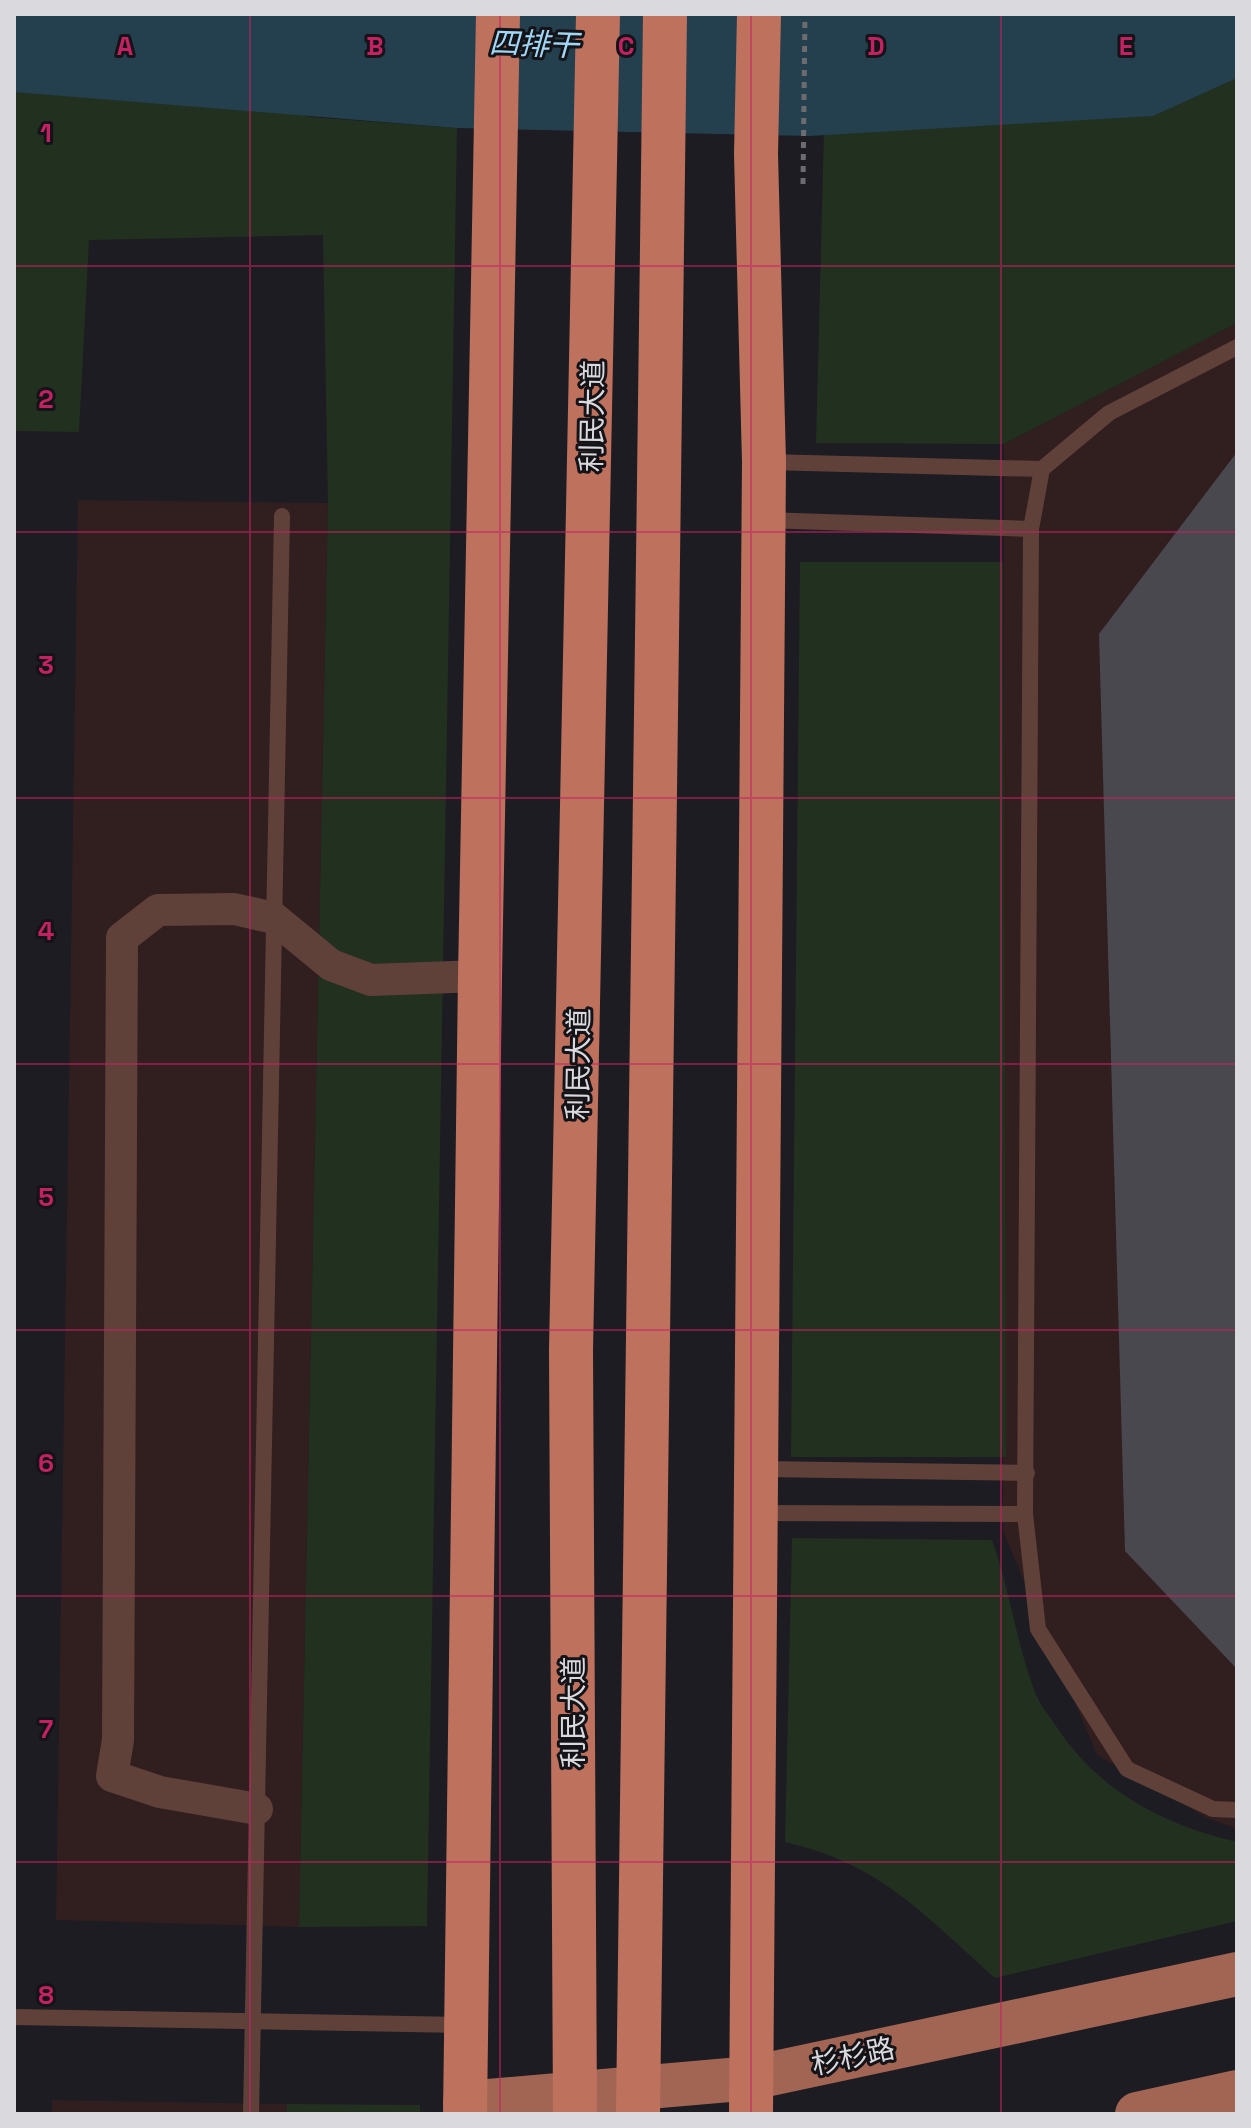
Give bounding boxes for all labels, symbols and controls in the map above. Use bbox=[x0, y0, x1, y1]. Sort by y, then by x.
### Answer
water label: 四排干 bbox=[488, 23, 583, 65]
text: A bbox=[117, 29, 134, 63]
text: B bbox=[366, 29, 384, 63]
text: C bbox=[618, 29, 634, 63]
text: D bbox=[867, 29, 885, 63]
text: E bbox=[1119, 29, 1133, 63]
text: 1 bbox=[40, 116, 52, 150]
street label: 利民大道 bbox=[573, 360, 611, 472]
text: 2 bbox=[38, 382, 54, 416]
text: 3 bbox=[38, 648, 54, 682]
text: 4 bbox=[38, 914, 54, 948]
street label: 利民大道 bbox=[559, 1008, 597, 1120]
text: 5 bbox=[38, 1180, 54, 1214]
text: 6 bbox=[38, 1446, 54, 1480]
street label: 利民大道 bbox=[555, 1656, 591, 1768]
text: 7 bbox=[39, 1712, 53, 1746]
text: 8 bbox=[38, 1978, 54, 2012]
street label: 杉杉路 bbox=[808, 2030, 898, 2082]

